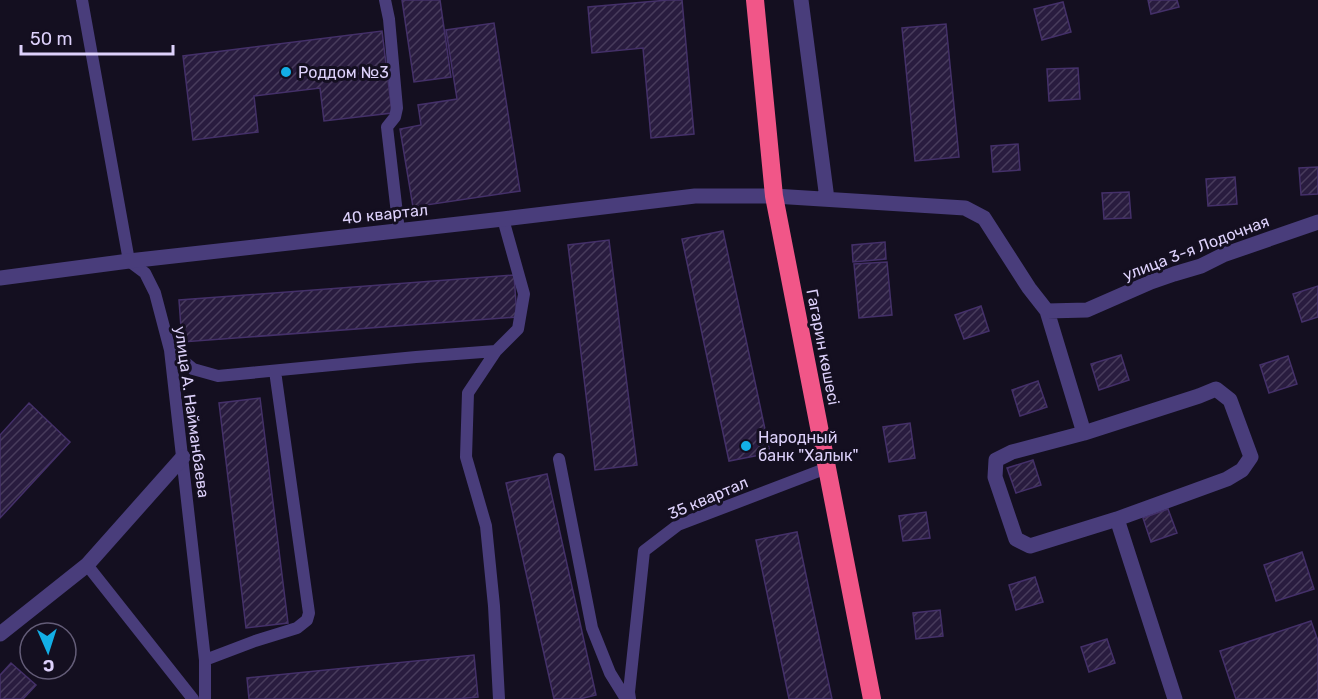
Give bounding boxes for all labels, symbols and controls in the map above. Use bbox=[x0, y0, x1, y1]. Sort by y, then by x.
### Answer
scale bar bbox=[21, 18, 172, 56]
text: 50 m bbox=[30, 28, 73, 50]
place label: Роддом №3 bbox=[298, 63, 389, 82]
marker: Роддом №3 bbox=[279, 65, 293, 79]
street label: 40 квартал bbox=[341, 200, 429, 228]
street label: улица 3-я Лодочная bbox=[1120, 211, 1272, 285]
street label: Гагарин көшесі bbox=[802, 287, 844, 407]
street label: улица А. Найманбаева bbox=[171, 325, 213, 499]
place label: Народный банк "Халык" bbox=[758, 428, 858, 465]
marker: Народный банк "Халык" bbox=[739, 439, 753, 453]
street label: 35 квартал bbox=[665, 473, 751, 523]
north arrow bbox=[18, 621, 78, 681]
text: С bbox=[43, 656, 55, 675]

